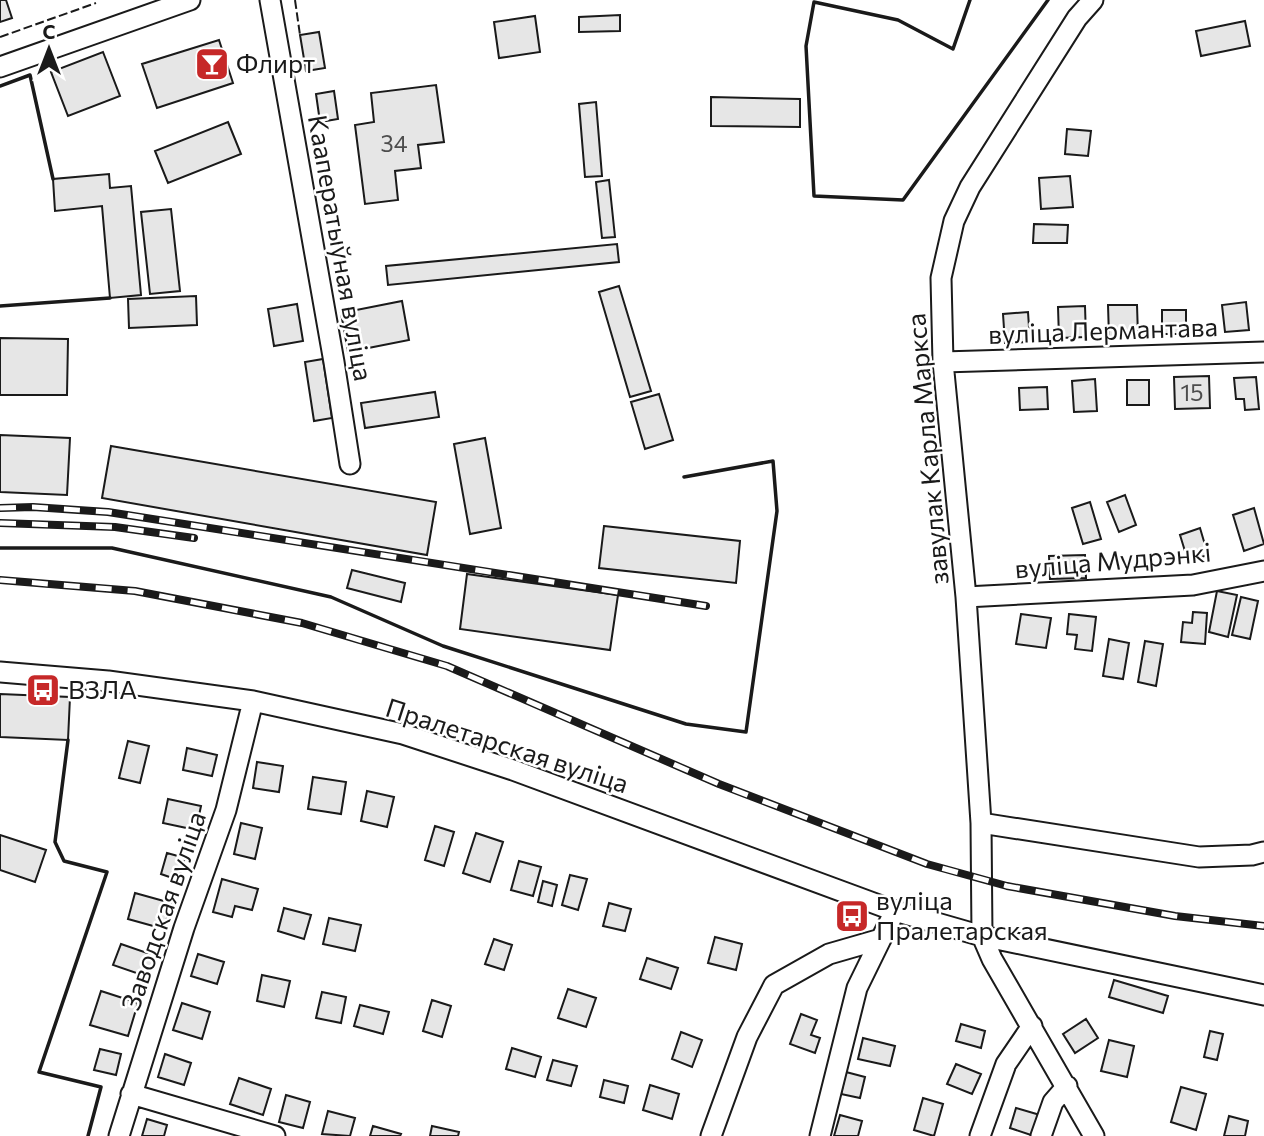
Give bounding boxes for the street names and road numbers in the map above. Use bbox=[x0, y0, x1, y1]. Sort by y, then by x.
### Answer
street label: Кааператыўная вуліца bbox=[303, 112, 380, 383]
street label: вуліца Лермантава bbox=[988, 310, 1218, 349]
street label: завулак Карла Маркса bbox=[899, 312, 954, 586]
street label: вуліца Мудрэнкі bbox=[1013, 535, 1212, 584]
street label: Пралетарская вуліца bbox=[382, 691, 633, 798]
street label: Заводская вуліца bbox=[114, 807, 211, 1014]

